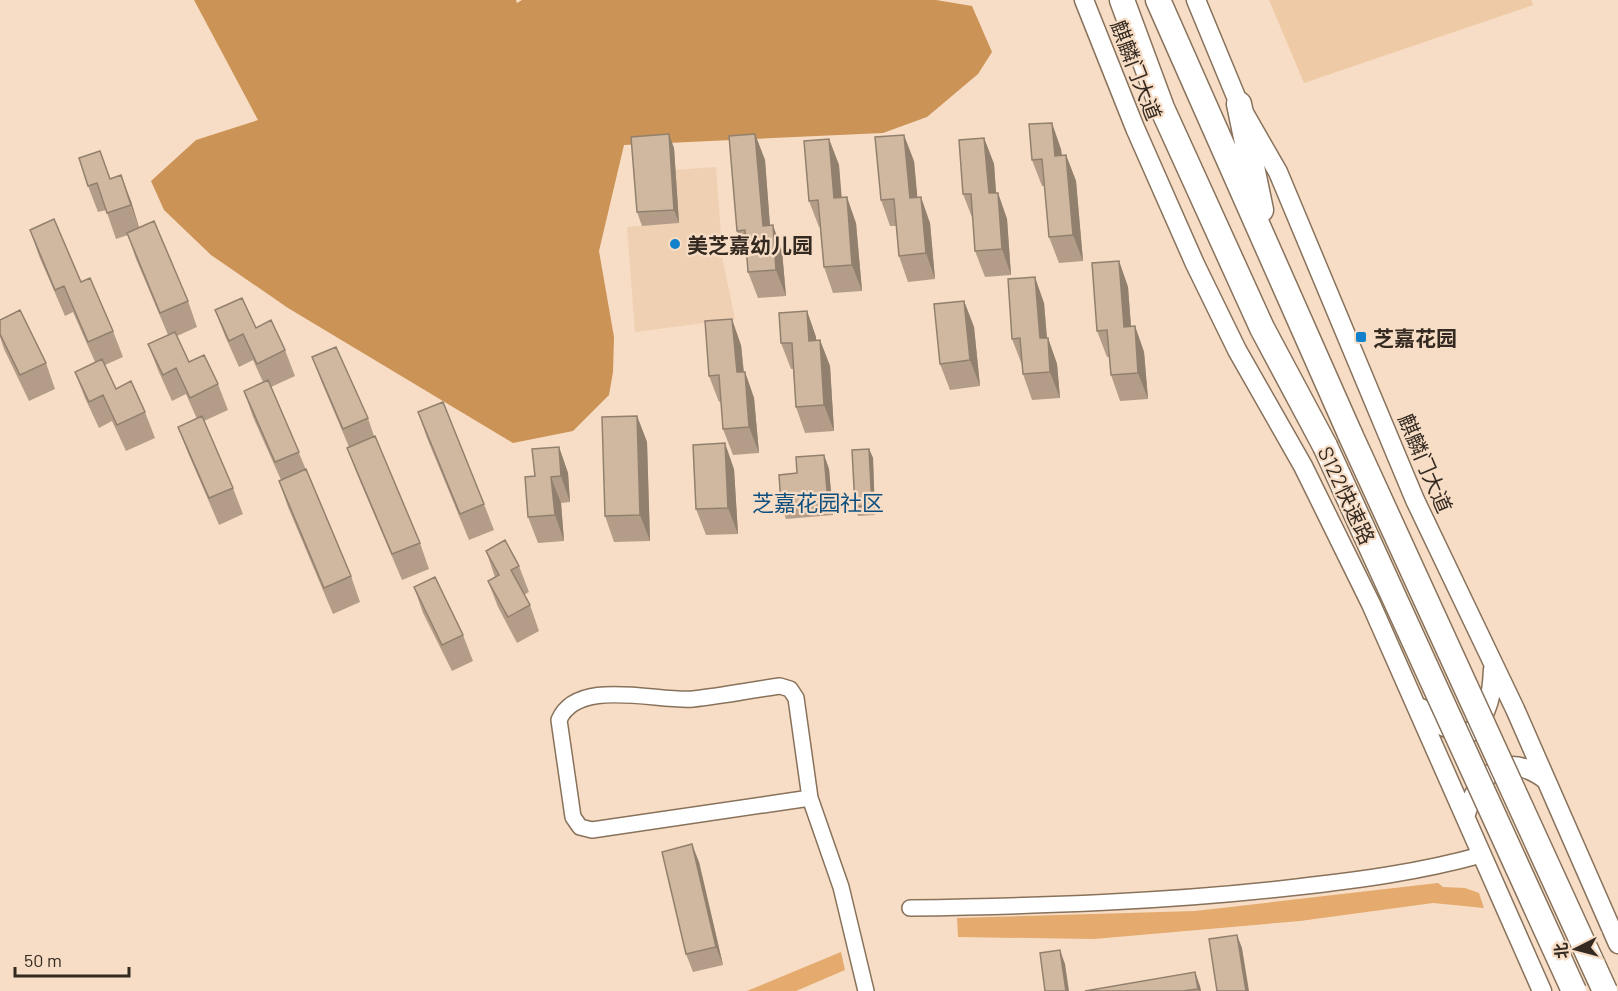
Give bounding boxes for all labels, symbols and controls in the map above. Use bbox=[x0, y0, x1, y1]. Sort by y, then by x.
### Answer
street label: 麒麟门大道 bbox=[1107, 17, 1167, 123]
place label: 美芝嘉幼儿园 bbox=[687, 232, 813, 257]
marker: 美芝嘉幼儿园 bbox=[668, 237, 682, 251]
place label: 芝嘉花园 bbox=[1373, 325, 1457, 350]
marker: 芝嘉花园 bbox=[1354, 330, 1368, 344]
street label: 麒麟门大道 bbox=[1394, 410, 1458, 516]
street label: S122快速路 bbox=[1313, 442, 1381, 548]
district label: 芝嘉花园社区 bbox=[752, 489, 884, 515]
north arrow bbox=[1546, 919, 1606, 979]
scale bar bbox=[15, 940, 129, 978]
text: 北 bbox=[1550, 942, 1571, 960]
text: 50 m bbox=[24, 949, 62, 971]

